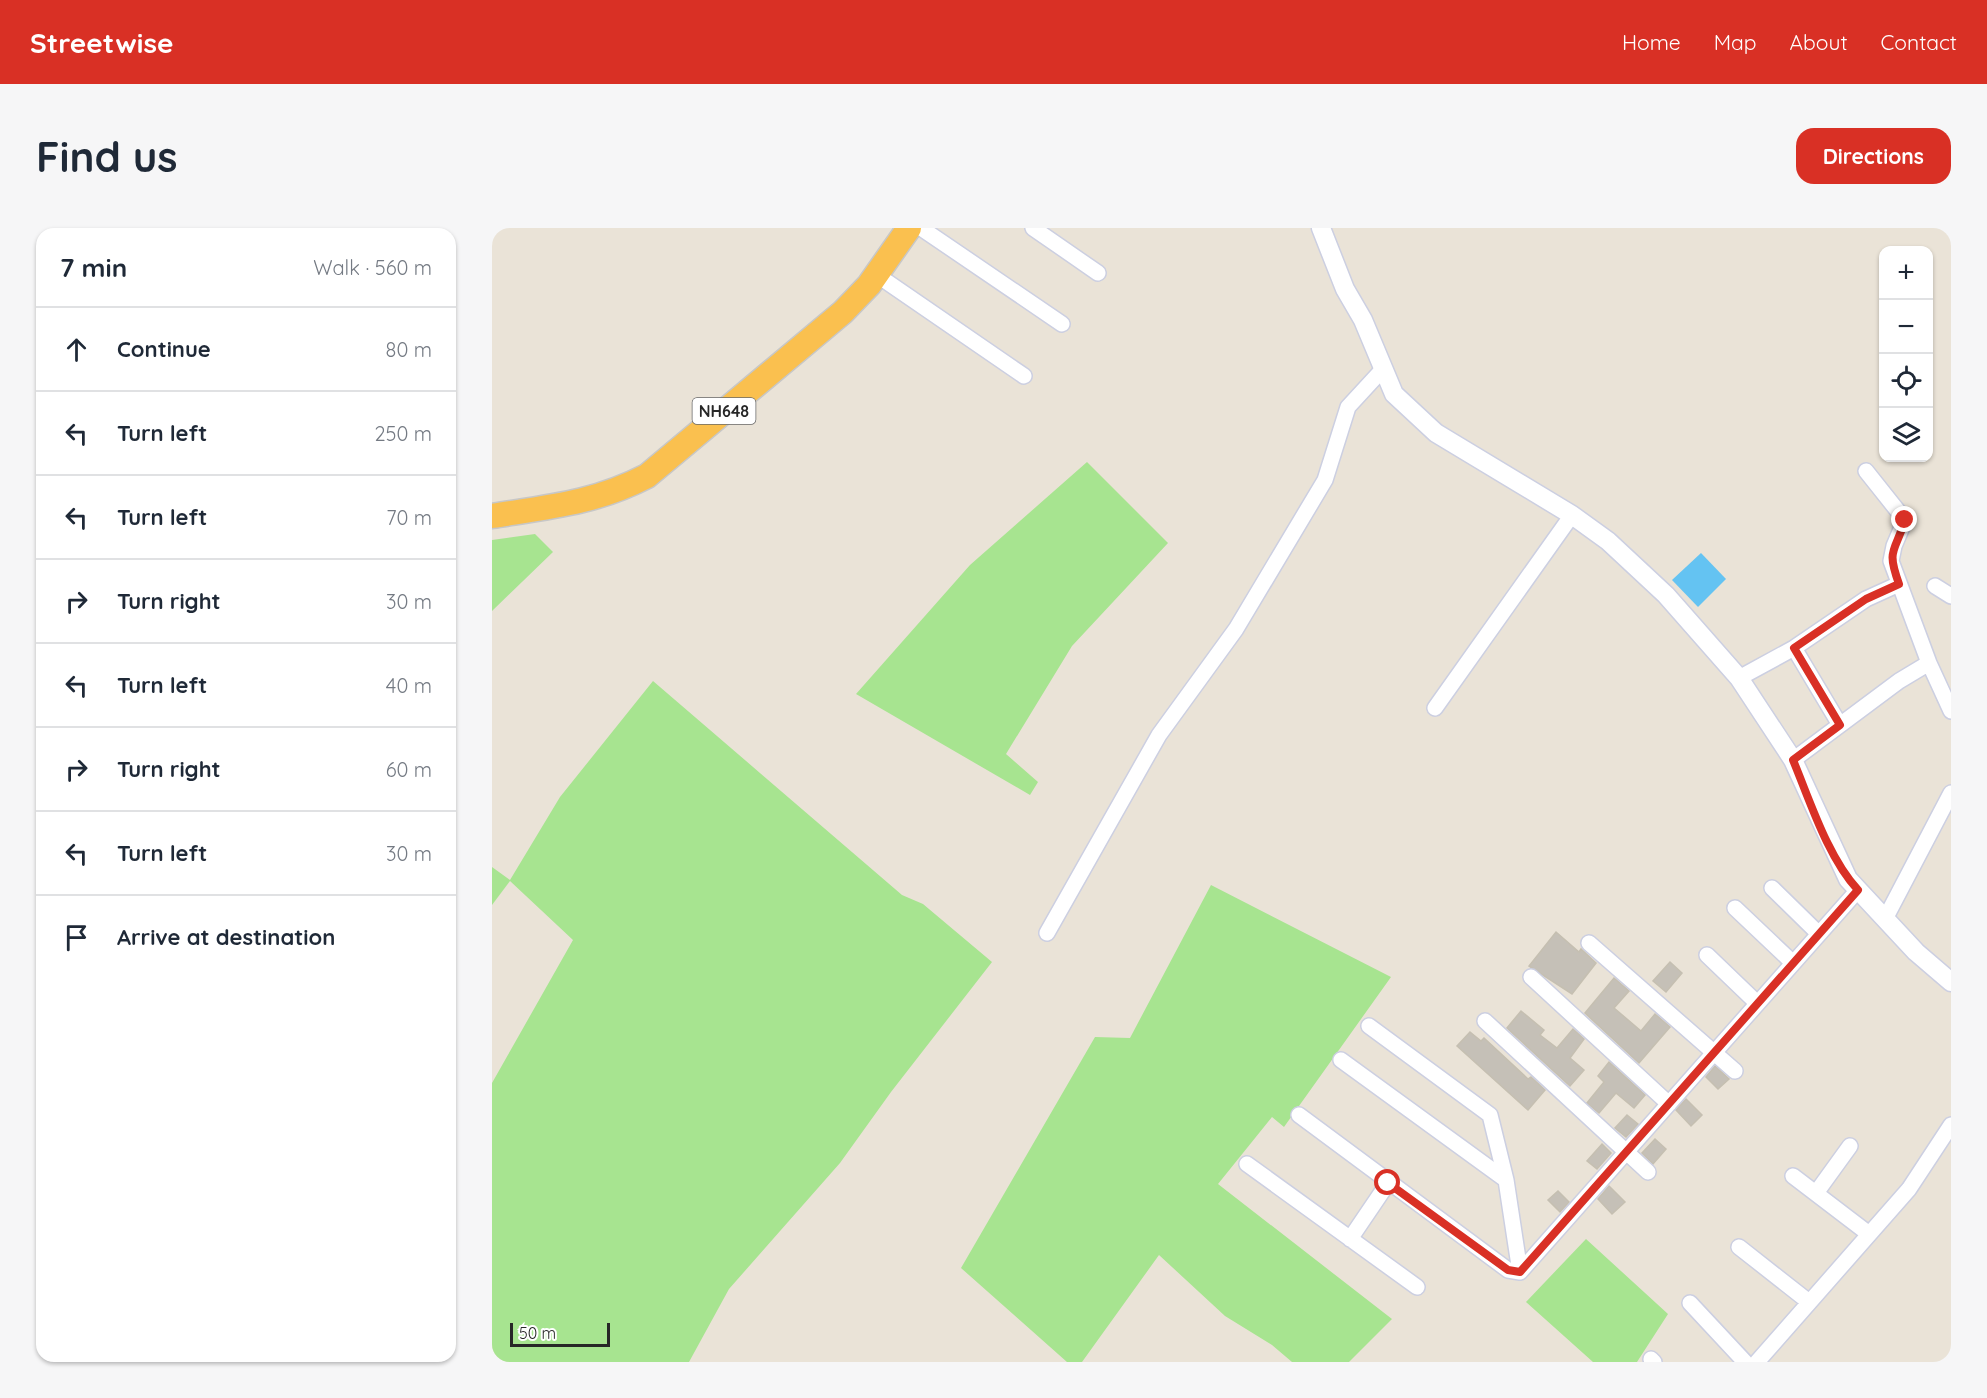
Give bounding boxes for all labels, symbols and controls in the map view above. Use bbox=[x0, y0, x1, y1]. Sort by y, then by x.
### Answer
text: Streetwise bbox=[30, 25, 173, 60]
text: Home bbox=[1622, 29, 1681, 55]
text: Map bbox=[1714, 29, 1757, 55]
text: About bbox=[1790, 29, 1848, 55]
text: Contact bbox=[1881, 29, 1957, 55]
button: Directions bbox=[1796, 128, 1951, 184]
text: Find us bbox=[36, 130, 178, 183]
map controls bbox=[1879, 246, 1933, 462]
button: + bbox=[1879, 246, 1933, 300]
text: 7 min bbox=[60, 251, 127, 284]
text: Walk · 560 m bbox=[313, 255, 432, 280]
button: − bbox=[1879, 300, 1933, 354]
icon: ahead bbox=[60, 333, 93, 366]
text: Continue bbox=[117, 335, 211, 363]
text: 80 m bbox=[386, 337, 432, 362]
button: locate bbox=[1879, 354, 1933, 408]
road number: NH648 bbox=[692, 398, 756, 424]
button: layers bbox=[1879, 408, 1933, 462]
icon: left bbox=[60, 417, 93, 450]
text: Turn left bbox=[117, 419, 207, 447]
text: 250 m bbox=[374, 421, 432, 446]
icon: left bbox=[60, 501, 93, 534]
text: Turn left bbox=[117, 503, 207, 531]
text: 70 m bbox=[386, 505, 432, 530]
route end bbox=[1891, 506, 1917, 532]
icon: right bbox=[60, 585, 93, 618]
text: Turn right bbox=[117, 587, 221, 615]
text: 30 m bbox=[386, 589, 432, 614]
icon: left bbox=[60, 669, 93, 702]
text: Turn left bbox=[117, 671, 207, 699]
text: 40 m bbox=[386, 673, 432, 698]
icon: right bbox=[60, 753, 93, 786]
text: Turn right bbox=[117, 755, 221, 783]
text: 60 m bbox=[386, 757, 432, 782]
icon: left bbox=[60, 837, 93, 870]
text: Turn left bbox=[117, 839, 207, 867]
text: 30 m bbox=[386, 841, 432, 866]
icon: arrive bbox=[60, 921, 93, 954]
text: Arrive at destination bbox=[117, 923, 335, 951]
route start bbox=[1374, 1169, 1400, 1195]
scale bar bbox=[510, 1320, 610, 1348]
text: 50 m bbox=[519, 1323, 556, 1343]

